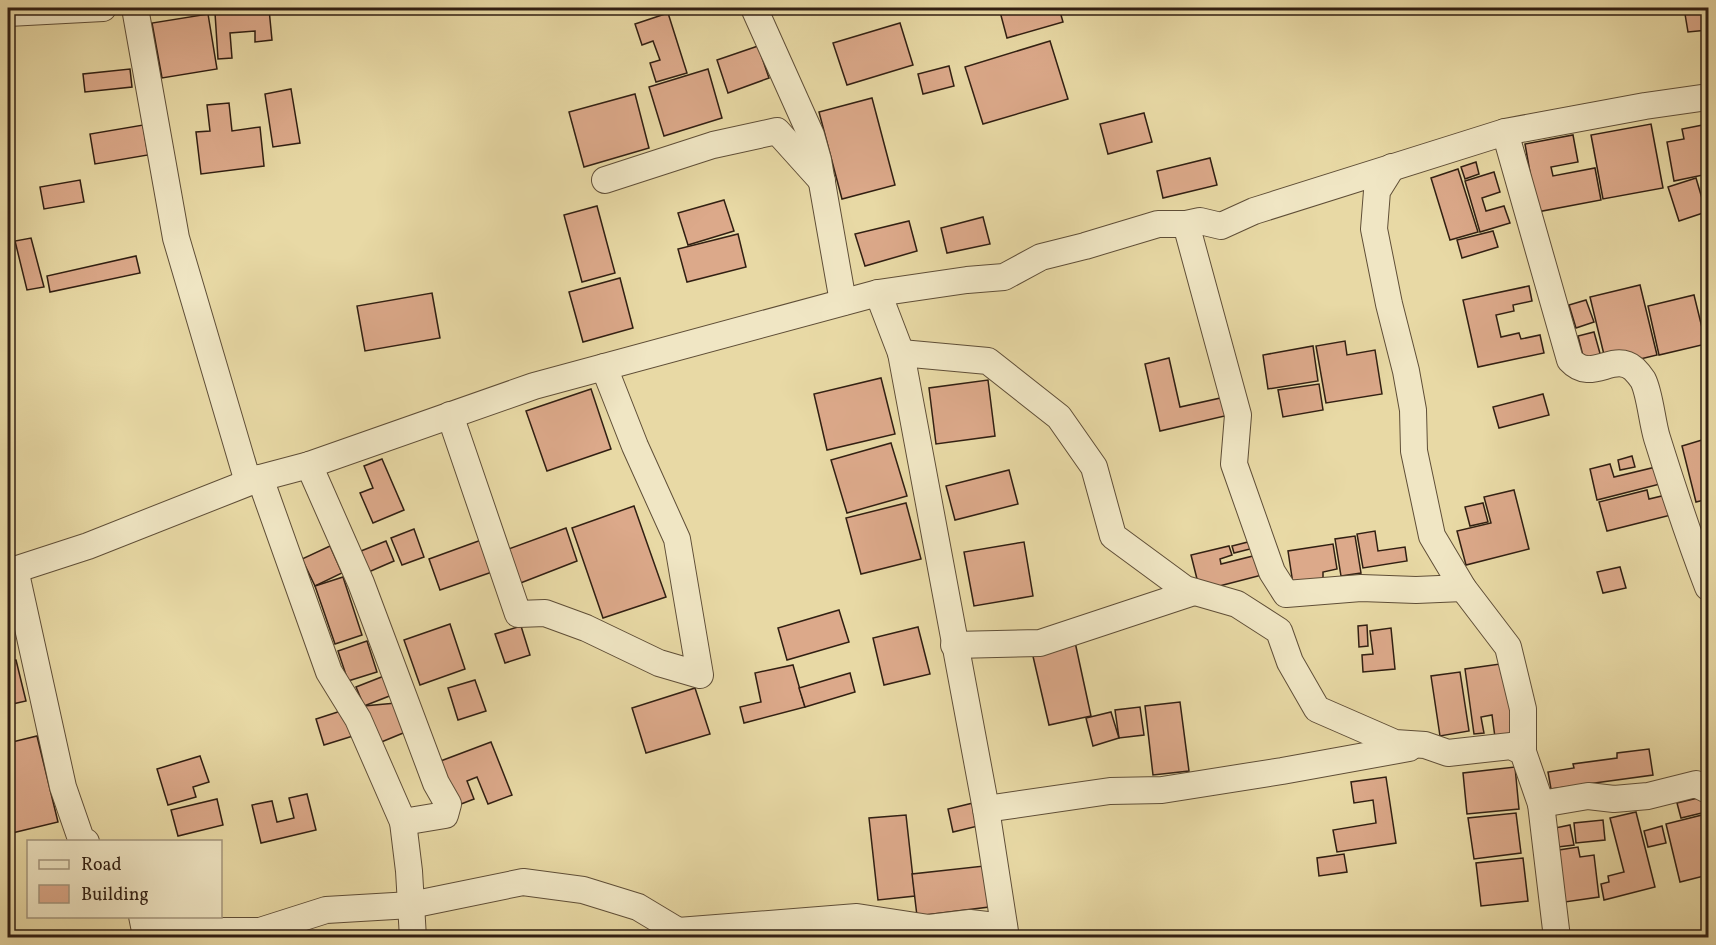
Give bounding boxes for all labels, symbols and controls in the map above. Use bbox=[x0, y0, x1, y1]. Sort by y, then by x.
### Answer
legend bbox=[27, 840, 222, 918]
text: Road bbox=[81, 853, 122, 878]
text: Building bbox=[81, 883, 149, 908]

